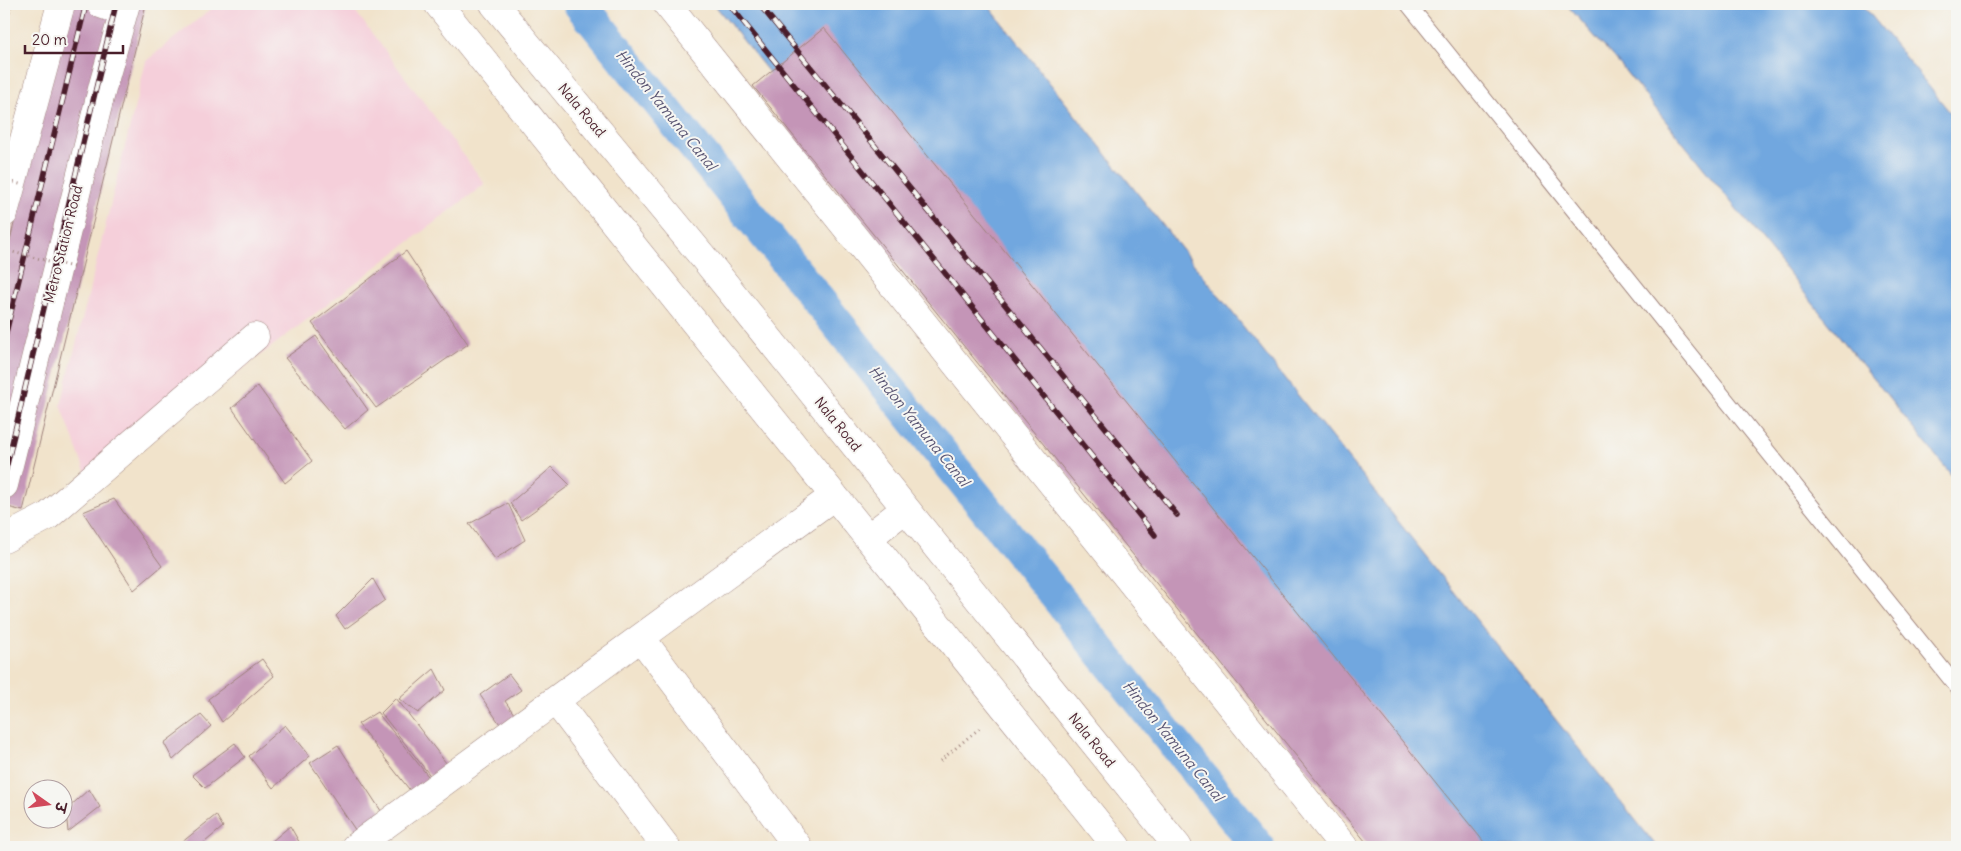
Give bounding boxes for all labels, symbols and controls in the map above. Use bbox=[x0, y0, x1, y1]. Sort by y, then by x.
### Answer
scale bar bbox=[25, 22, 122, 54]
text: 20 m bbox=[32, 30, 67, 49]
water label: Hindon Yamuna Canal bbox=[612, 46, 723, 176]
street label: Nala Road bbox=[554, 79, 610, 141]
street label: Metro Station Road bbox=[40, 183, 86, 305]
water label: Hindon Yamuna Canal bbox=[865, 362, 976, 492]
street label: Nala Road bbox=[811, 393, 865, 455]
water label: Hindon Yamuna Canal bbox=[1119, 677, 1230, 807]
street label: Nala Road bbox=[1065, 709, 1119, 771]
north arrow bbox=[22, 778, 72, 828]
text: उ bbox=[50, 799, 71, 815]

